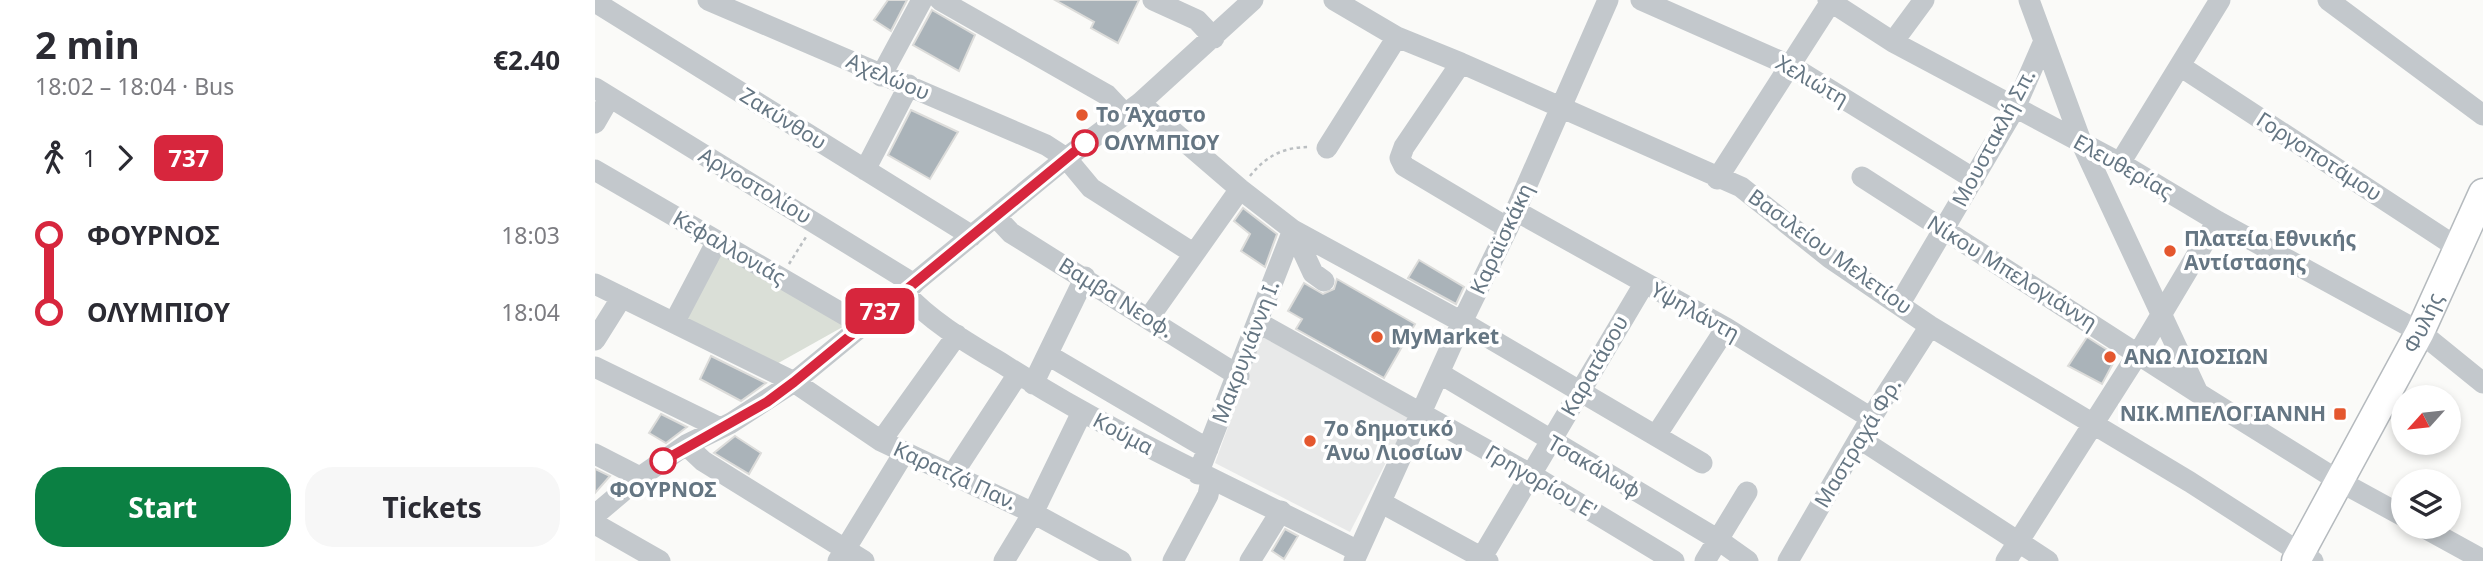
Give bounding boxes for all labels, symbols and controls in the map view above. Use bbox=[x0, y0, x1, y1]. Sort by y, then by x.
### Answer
text: 2 min bbox=[35, 18, 140, 70]
text: €2.40 bbox=[493, 42, 560, 78]
street label: Αχελώου bbox=[842, 46, 934, 106]
street label: Χελιώτη bbox=[1771, 48, 1854, 112]
street label: Μουστακλή Σπ. bbox=[1945, 64, 2041, 211]
text: 18:02 – 18:04 · Bus bbox=[35, 70, 234, 102]
street label: Ζακύνθου bbox=[735, 81, 832, 156]
place label: Το Άχαστο bbox=[1096, 100, 1206, 128]
street label: Γοργοποτάμου bbox=[2251, 105, 2388, 207]
marker: Το Άχαστο bbox=[1074, 107, 1090, 123]
street label: Ελευθερίας bbox=[2069, 127, 2178, 205]
place label: ΟΛΥΜΠΙΟΥ bbox=[1104, 128, 1220, 156]
marker: ΟΛΥΜΠΙΟΥ bbox=[1072, 130, 1098, 156]
icon: walk bbox=[35, 139, 73, 177]
icon: forward bbox=[106, 139, 144, 177]
text: 737 bbox=[168, 141, 209, 174]
street label: Αργοστολίου bbox=[694, 141, 817, 230]
text: 1 bbox=[83, 142, 96, 174]
street label: Καραϊσκάκη bbox=[1463, 179, 1539, 299]
street label: Βασιλείου Μελετίου bbox=[1743, 182, 1918, 320]
street label: Κεφαλλονιάς bbox=[668, 204, 791, 291]
street label: Νίκου Μπελογιάννη bbox=[1922, 209, 2103, 336]
text: ΦΟΥΡΝΟΣ bbox=[87, 217, 220, 253]
text: 18:03 bbox=[501, 219, 560, 251]
place label: Πλατεία Εθνικής Αντίστασης bbox=[2184, 224, 2357, 276]
marker: Πλατεία Εθνικής Αντίστασης bbox=[2162, 243, 2178, 259]
street label: Βαμβα Νεοφ. bbox=[1054, 251, 1179, 344]
street label: Υψηλάντη bbox=[1646, 275, 1745, 347]
street label: Μακρυγιάννη Ι. bbox=[1205, 276, 1285, 427]
line badge: 737 bbox=[840, 288, 920, 334]
street label: Φυλής bbox=[2396, 288, 2449, 358]
text: ΟΛΥΜΠΙΟΥ bbox=[87, 294, 230, 330]
text: 737 bbox=[859, 294, 901, 327]
text: 18:04 bbox=[501, 296, 560, 328]
street label: Καρατάσου bbox=[1554, 310, 1634, 421]
place label: MyMarket bbox=[1391, 322, 1499, 350]
marker: MyMarket bbox=[1369, 329, 1385, 345]
place label: ΑΝΩ ΛΙΟΣΙΩΝ bbox=[2124, 342, 2269, 370]
marker: ΑΝΩ ΛΙΟΣΙΩΝ bbox=[2102, 349, 2118, 365]
street label: Μαστραχά Φρ. bbox=[1807, 372, 1907, 513]
north arrow bbox=[2391, 385, 2461, 455]
map controls bbox=[2391, 385, 2461, 539]
place label: ΝΙΚ.ΜΠΕΛΟΓΙΑΝΝΗ bbox=[2120, 399, 2326, 427]
street label: Κούμα bbox=[1089, 406, 1158, 461]
marker: ΝΙΚ.ΜΠΕΛΟΓΙΑΝΝΗ bbox=[2332, 406, 2348, 422]
place label: 7ο δημοτικό Άνω Λιοσίων bbox=[1324, 414, 1463, 466]
street label: Τσακάλωφ bbox=[1543, 428, 1646, 504]
marker: 7ο δημοτικό Άνω Λιοσίων bbox=[1302, 433, 1318, 449]
street label: Καρατζά Παν. bbox=[889, 434, 1022, 516]
street label: Γρηγορίου Ε' bbox=[1481, 438, 1602, 524]
marker: ΦΟΥΡΝΟΣ bbox=[650, 448, 676, 474]
button: Start bbox=[35, 467, 291, 547]
button: Tickets bbox=[305, 467, 560, 547]
button: layers bbox=[2391, 469, 2461, 539]
place label: ΦΟΥΡΝΟΣ bbox=[609, 475, 717, 503]

